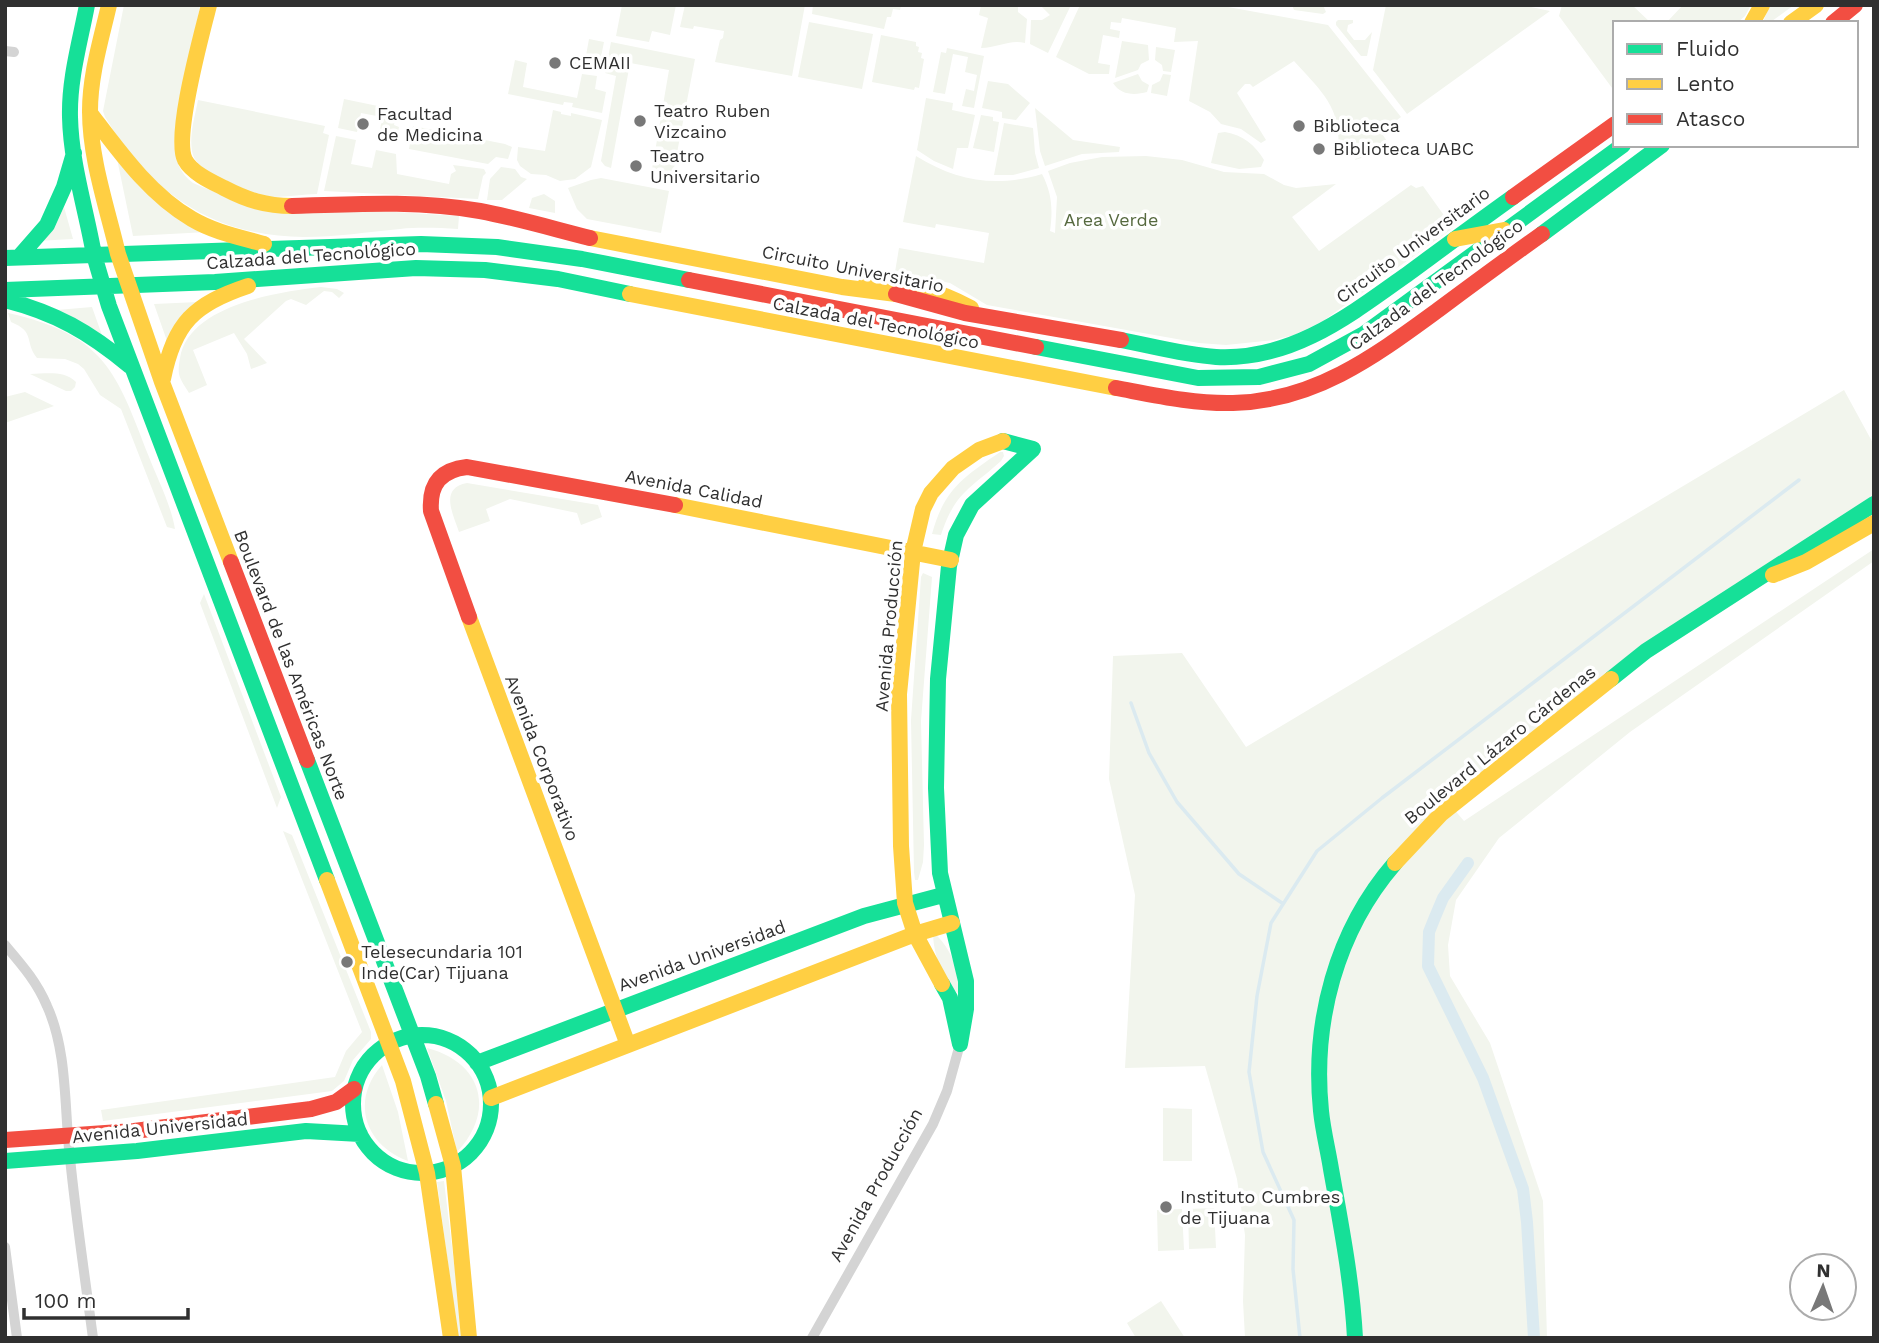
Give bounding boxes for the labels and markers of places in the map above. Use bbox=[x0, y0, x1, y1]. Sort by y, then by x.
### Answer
place label: CEMAII bbox=[569, 52, 631, 73]
marker: CEMAII bbox=[547, 55, 563, 71]
place label: Teatro Ruben Vizcaino bbox=[654, 100, 770, 142]
place label: Facultad de Medicina bbox=[377, 103, 483, 145]
marker: Teatro Ruben Vizcaino bbox=[632, 113, 648, 129]
place label: Biblioteca bbox=[1313, 115, 1400, 136]
marker: Facultad de Medicina bbox=[355, 116, 371, 132]
marker: Biblioteca bbox=[1291, 118, 1307, 134]
place label: Biblioteca UABC bbox=[1333, 138, 1474, 159]
marker: Biblioteca UABC bbox=[1311, 141, 1327, 157]
place label: Teatro Universitario bbox=[650, 145, 760, 187]
marker: Teatro Universitario bbox=[628, 158, 644, 174]
place label: Telesecundaria 101 Inde(Car) Tijuana bbox=[361, 941, 523, 983]
marker: Telesecundaria 101 Inde(Car) Tijuana bbox=[339, 954, 355, 970]
place label: Instituto Cumbres de Tijuana bbox=[1180, 1186, 1340, 1228]
marker: Instituto Cumbres de Tijuana bbox=[1158, 1199, 1174, 1215]

